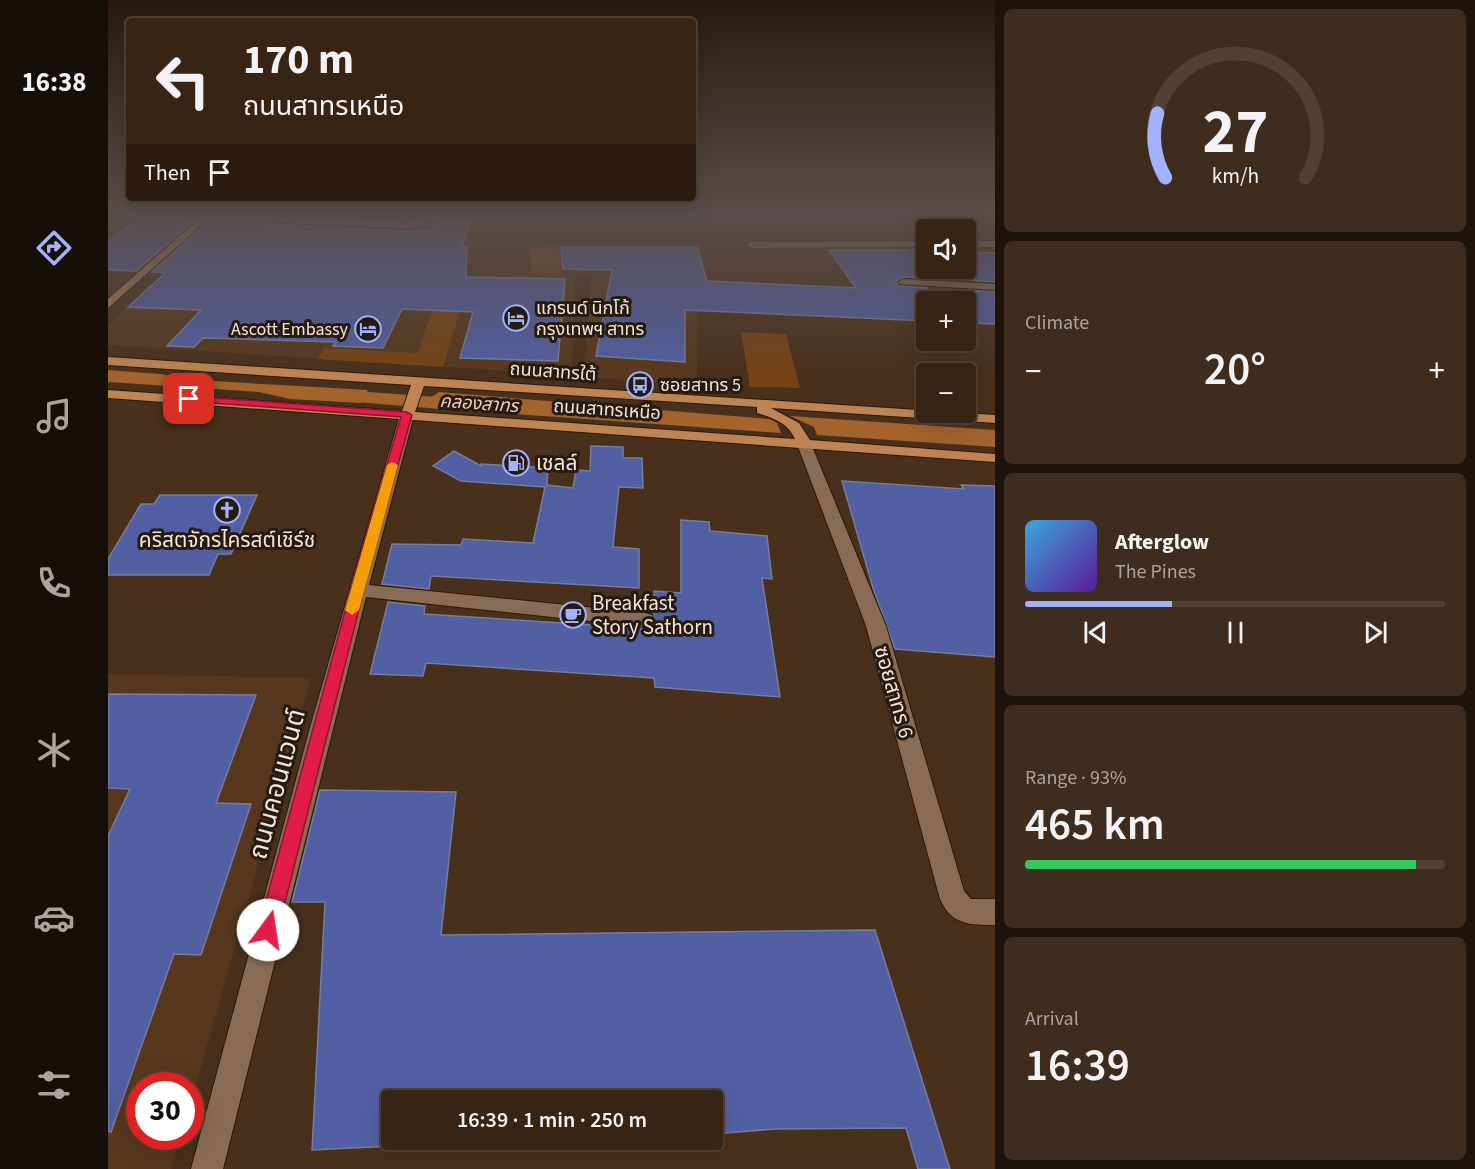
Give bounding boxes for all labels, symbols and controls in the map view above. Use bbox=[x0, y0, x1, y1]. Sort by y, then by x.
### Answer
text: 170 m bbox=[243, 30, 354, 90]
icon: left bbox=[144, 42, 222, 120]
text: 16:38 bbox=[21, 63, 87, 102]
text: ถนนสาทรเหนือ bbox=[243, 87, 404, 126]
text: 27 bbox=[1202, 88, 1268, 177]
icon: arrive bbox=[203, 156, 236, 189]
text: Then bbox=[144, 157, 191, 189]
text: km/h bbox=[1211, 161, 1259, 192]
map controls bbox=[916, 219, 976, 423]
button: sound bbox=[916, 219, 976, 279]
icon: directions bbox=[33, 227, 75, 269]
button: + bbox=[916, 291, 976, 351]
place label: แกรนด์ นิกโก้ กรุงเทพฯ สาทร bbox=[536, 296, 645, 342]
hotel icon: แกรนด์ นิกโก้ กรุงเทพฯ สาทร bbox=[501, 303, 531, 333]
text: Climate bbox=[1025, 309, 1089, 337]
hotel icon: Ascott Embassy bbox=[353, 314, 383, 344]
place label: Ascott Embassy bbox=[231, 317, 349, 342]
text: 20° bbox=[1204, 338, 1266, 402]
text: − bbox=[1025, 348, 1041, 395]
text: + bbox=[1429, 348, 1445, 395]
street label: ถนนสาทรใต้ bbox=[509, 357, 597, 387]
button: − bbox=[916, 363, 976, 423]
bus stop icon: ซอยสาทร 5 bbox=[625, 370, 655, 400]
pin bbox=[163, 373, 214, 424]
place label: ซอยสาทร 5 bbox=[660, 373, 741, 398]
icon: arrive bbox=[172, 382, 205, 415]
water label: คลองสาทร bbox=[439, 389, 520, 419]
street label: ถนนสาทรเหนือ bbox=[553, 394, 661, 426]
icon: music bbox=[33, 395, 75, 437]
fuel station icon: เชลล์ bbox=[501, 448, 531, 478]
place label: เชลล์ bbox=[536, 448, 577, 478]
church icon: คริสตจักรไครสต์เชิร์ช bbox=[212, 495, 242, 525]
place label: คริสตจักรไครสต์เชิร์ช bbox=[139, 525, 315, 555]
text: Afterglow bbox=[1115, 526, 1209, 558]
text: The Pines bbox=[1115, 558, 1196, 586]
icon: phone bbox=[33, 562, 75, 604]
place label: Breakfast Story Sathorn bbox=[592, 588, 713, 642]
cafe icon: Breakfast Story Sathorn bbox=[558, 600, 588, 630]
icon: previous bbox=[1079, 616, 1112, 649]
icon: pause bbox=[1219, 616, 1252, 649]
icon: next bbox=[1359, 616, 1392, 649]
street label: ซอยสาทร 6 bbox=[867, 642, 921, 742]
street label: ถนนคอนแวนต์ bbox=[239, 705, 315, 863]
icon: climate bbox=[33, 729, 75, 771]
text: Range · 93% bbox=[1025, 764, 1126, 792]
text: 465 km bbox=[1025, 793, 1165, 857]
icon: car bbox=[33, 897, 75, 939]
position arrow bbox=[236, 898, 300, 962]
text: Arrival bbox=[1025, 1005, 1079, 1033]
text: 16:39 bbox=[1025, 1034, 1130, 1098]
icon: filters bbox=[33, 1064, 75, 1106]
speed limit sign: 30 bbox=[126, 1072, 204, 1150]
text: 16:39 · 1 min · 250 m bbox=[457, 1104, 647, 1136]

